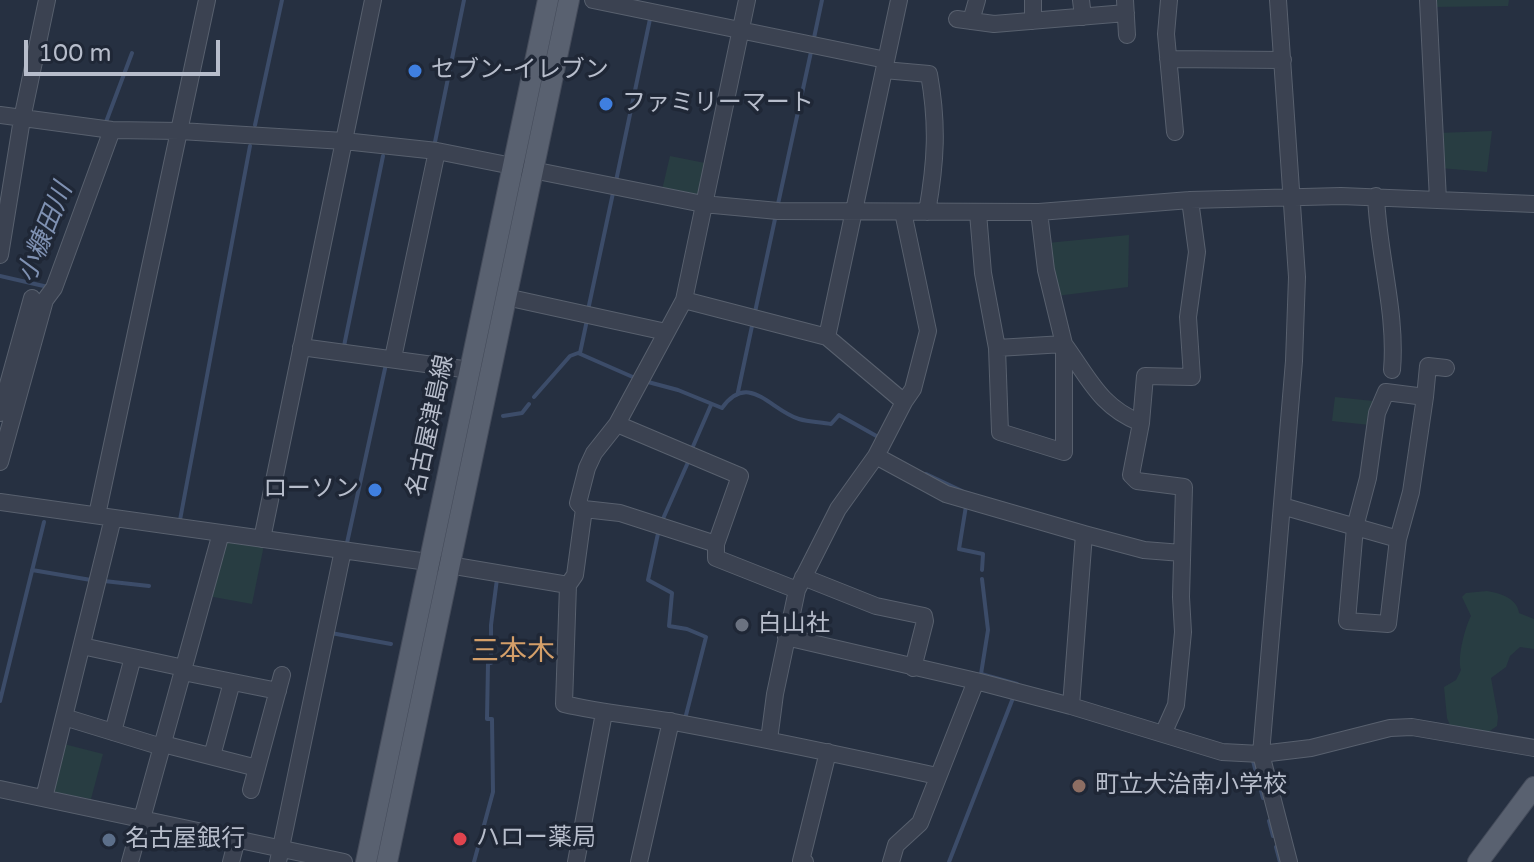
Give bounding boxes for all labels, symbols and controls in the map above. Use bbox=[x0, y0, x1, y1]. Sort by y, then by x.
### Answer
scale bar bbox=[28, 24, 224, 74]
text: 100 m bbox=[38, 39, 112, 68]
place label: セブン-イレブン bbox=[431, 57, 609, 85]
marker: セブン-イレブン bbox=[406, 62, 424, 80]
place label: ファミリーマート bbox=[622, 90, 814, 118]
marker: ファミリーマート bbox=[597, 95, 615, 113]
water label: 小糠田川 bbox=[12, 179, 80, 287]
street label: 名古屋津島線 bbox=[402, 353, 460, 499]
place label: ローソン bbox=[263, 476, 359, 504]
marker: ローソン bbox=[366, 481, 384, 499]
place label: 白山社 bbox=[758, 611, 830, 639]
marker: 白山社 bbox=[733, 616, 751, 634]
district label: 三本木 bbox=[471, 636, 555, 670]
place label: 町立大治南小学校 bbox=[1095, 772, 1287, 800]
marker: 町立大治南小学校 bbox=[1070, 777, 1088, 795]
place label: ハロー薬局 bbox=[476, 825, 596, 853]
place label: 名古屋銀行 bbox=[125, 826, 245, 854]
marker: ハロー薬局 bbox=[451, 830, 469, 848]
marker: 名古屋銀行 bbox=[100, 831, 118, 849]

